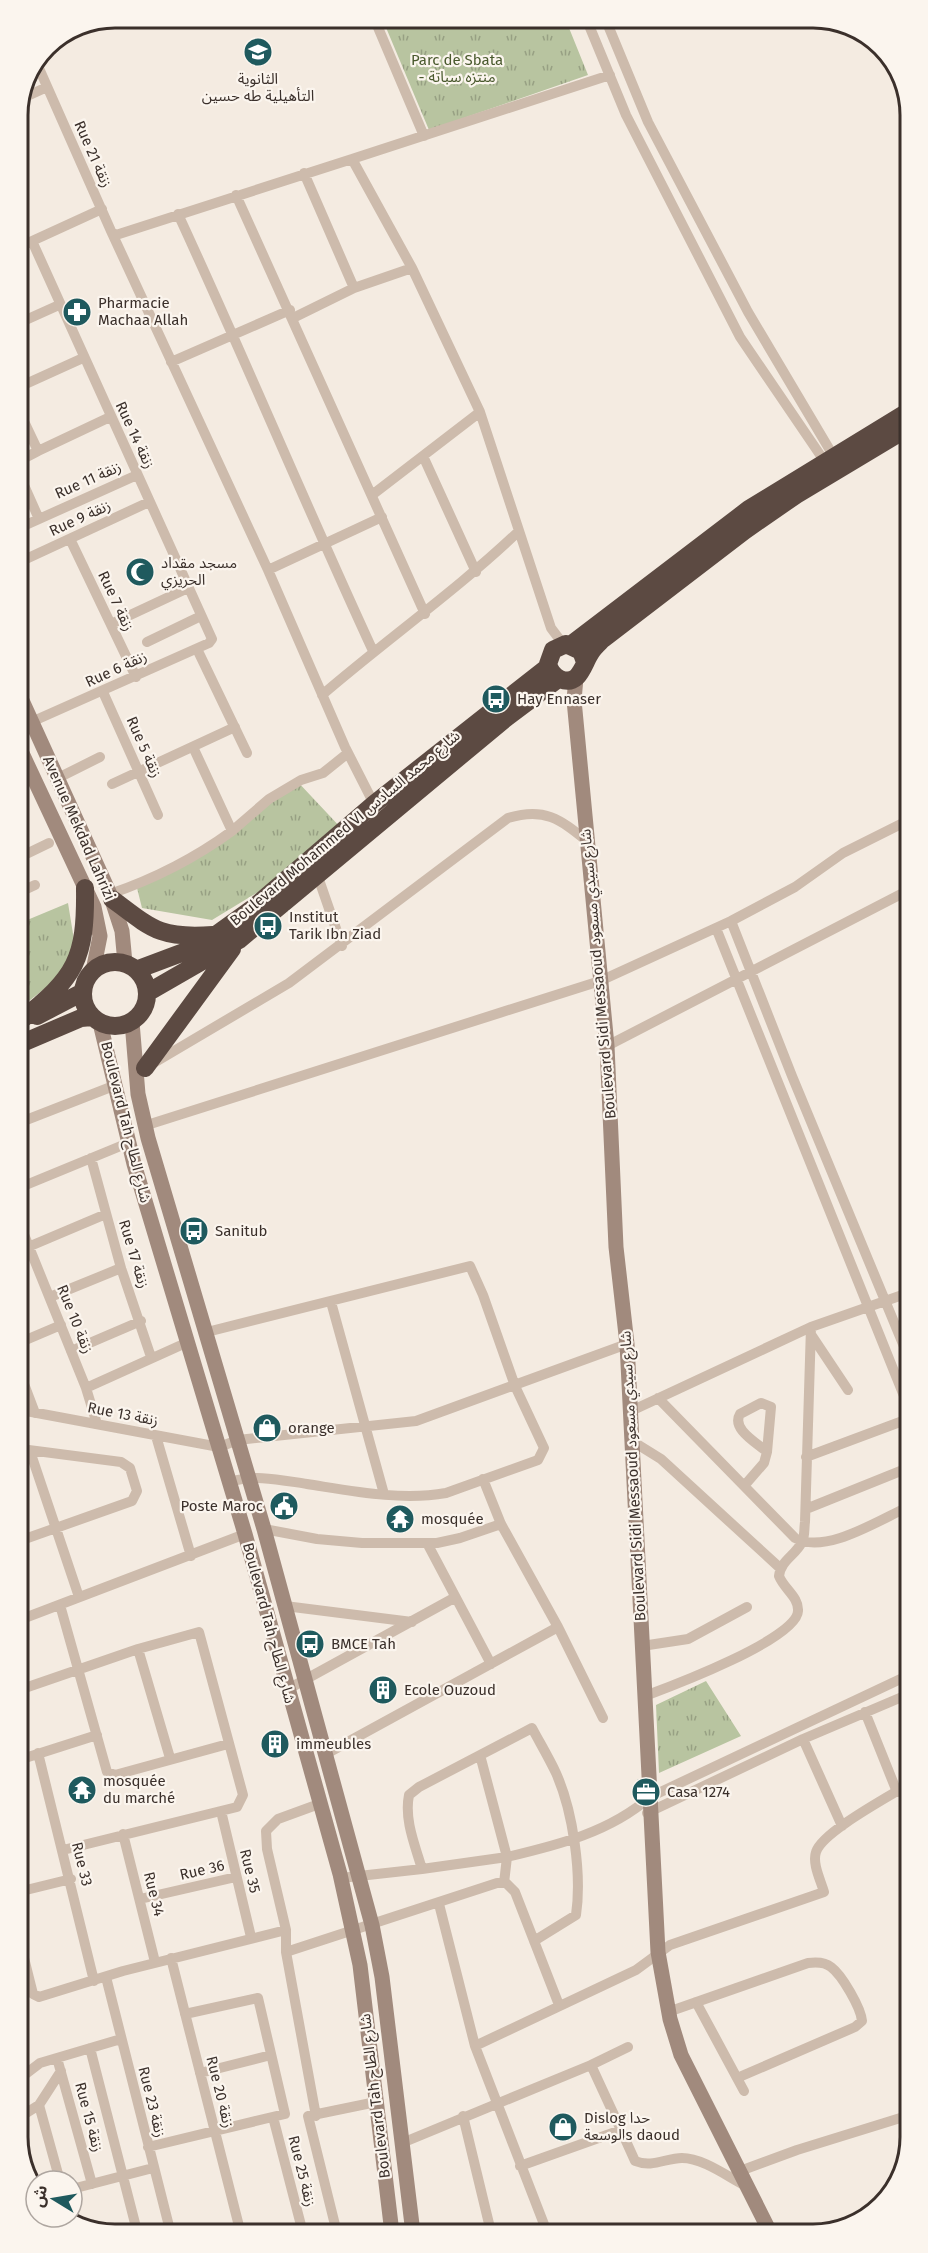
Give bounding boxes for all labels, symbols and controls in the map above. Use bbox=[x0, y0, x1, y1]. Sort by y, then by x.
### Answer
school or university icon: الثانوية التأهيلية طه حسين bbox=[242, 36, 274, 68]
park label: Parc de Sbata - منتزه سباتة bbox=[411, 51, 503, 86]
place label: الثانوية التأهيلية طه حسين bbox=[202, 70, 314, 105]
street label: Rue 21 زنقة bbox=[70, 118, 116, 190]
place label: Pharmacie Machaa Allah bbox=[98, 294, 188, 329]
pharmacy icon: Pharmacie Machaa Allah bbox=[61, 296, 93, 328]
street label: Rue 14 زنقة bbox=[112, 398, 158, 472]
street label: Rue 11 زنقة bbox=[52, 457, 124, 503]
street label: Rue 9 زنقة bbox=[46, 496, 114, 540]
place label: مسجد مقداد الحريزي bbox=[161, 554, 237, 591]
mosque icon: مسجد مقداد الحريزي bbox=[124, 556, 156, 588]
street label: Rue 7 زنقة bbox=[94, 568, 138, 634]
street label: Rue 6 زنقة bbox=[82, 647, 150, 691]
bus stop icon: Hay Ennaser bbox=[480, 683, 512, 715]
place label: Hay Ennaser bbox=[517, 690, 601, 708]
street label: Rue 5 زنقة bbox=[123, 714, 165, 780]
street label: Boulevard Mohammed VI شارع محمد السادس bbox=[226, 726, 466, 932]
street label: Avenue Mekdad Lahrizi bbox=[39, 753, 119, 903]
street label: Boulevard Sidi Messaoud شارع سيدي مسعود bbox=[576, 828, 623, 1120]
place label: Institut Tarik Ibn Ziad bbox=[289, 908, 381, 943]
bus stop icon: Institut Tarik Ibn Ziad bbox=[252, 910, 284, 942]
street label: Boulevard Tah شارع الطاح bbox=[94, 1039, 155, 1206]
bus stop icon: Sanitub bbox=[178, 1215, 210, 1247]
street label: Rue 17 زنقة bbox=[115, 1217, 153, 1291]
place label: Sanitub bbox=[215, 1222, 267, 1240]
street label: Rue 10 زنقة bbox=[53, 1282, 97, 1356]
street label: Boulevard Sidi Messaoud شارع سيدي مسعود bbox=[616, 1330, 653, 1622]
street label: Rue 13 زنقة bbox=[86, 1398, 160, 1430]
shop icon: orange bbox=[251, 1412, 283, 1444]
place label: orange bbox=[288, 1419, 335, 1437]
public building icon: Poste Maroc bbox=[268, 1490, 300, 1522]
place label: Poste Maroc bbox=[181, 1497, 263, 1515]
temple icon: mosquée bbox=[384, 1503, 416, 1535]
place label: mosquée bbox=[421, 1510, 484, 1528]
street label: Boulevard Tah شارع الطاح bbox=[236, 1541, 299, 1706]
bus stop icon: BMCE Tah bbox=[294, 1628, 326, 1660]
place label: BMCE Tah bbox=[331, 1635, 396, 1653]
building icon: Ecole Ouzoud bbox=[367, 1674, 399, 1706]
place label: Ecole Ouzoud bbox=[404, 1681, 496, 1699]
building icon: immeubles bbox=[259, 1728, 291, 1760]
place label: immeubles bbox=[296, 1735, 371, 1753]
place label: mosquée du marché bbox=[103, 1772, 175, 1807]
temple icon: mosquée du marché bbox=[66, 1774, 98, 1806]
office icon: Casa 1274 bbox=[630, 1776, 662, 1808]
place label: Casa 1274 bbox=[667, 1783, 730, 1801]
street label: Rue 33 bbox=[68, 1840, 96, 1888]
street label: Rue 35 bbox=[236, 1847, 264, 1895]
street label: Rue 36 bbox=[178, 1856, 226, 1884]
street label: Rue 34 bbox=[140, 1870, 168, 1918]
street label: Boulevard Tah شارع الطاح bbox=[356, 2012, 397, 2179]
street label: Rue 20 زنقة bbox=[202, 2054, 238, 2130]
street label: Rue 23 زنقة bbox=[134, 2065, 170, 2139]
street label: Rue 15 زنقة bbox=[71, 2080, 107, 2154]
place label: Dislog حدا الوسعةs daoud bbox=[584, 2109, 680, 2144]
shop icon: Dislog حدا الوسعةs daoud bbox=[547, 2111, 579, 2143]
street label: Rue 25 زنقة bbox=[284, 2134, 320, 2208]
north arrow bbox=[24, 2169, 84, 2229]
text: ش bbox=[28, 2184, 51, 2209]

